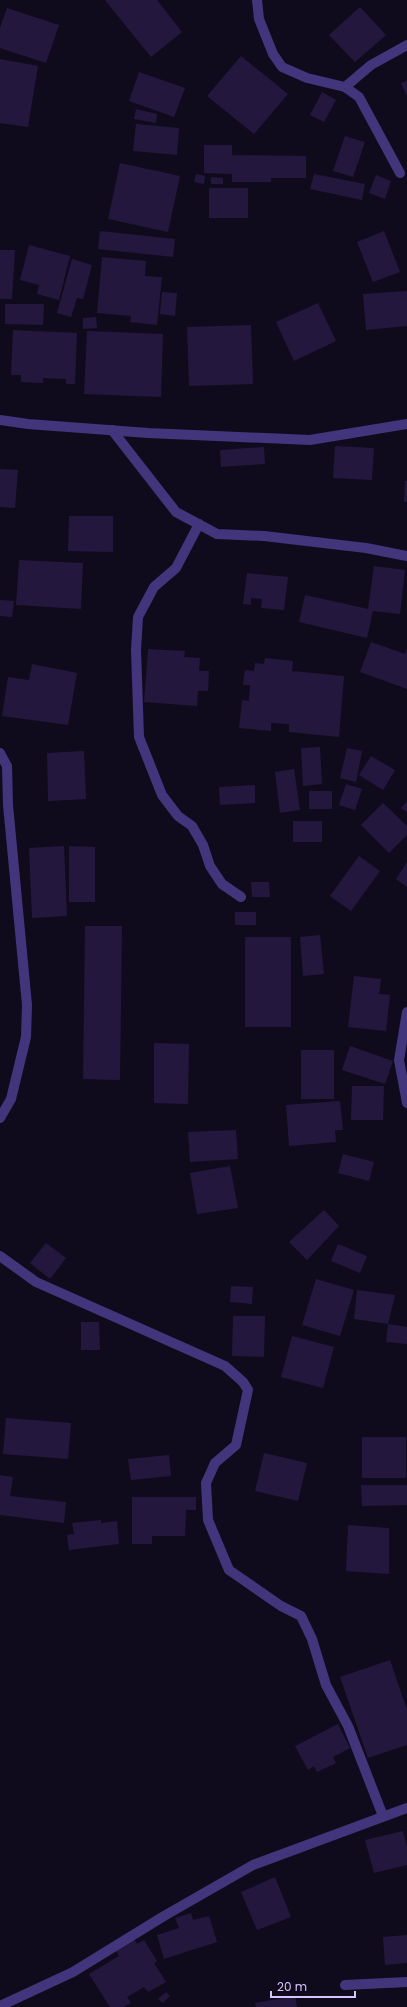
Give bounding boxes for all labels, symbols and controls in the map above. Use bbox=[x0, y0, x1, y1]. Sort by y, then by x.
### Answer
scale bar bbox=[271, 1973, 355, 1999]
text: 20 m bbox=[277, 1978, 307, 1995]

